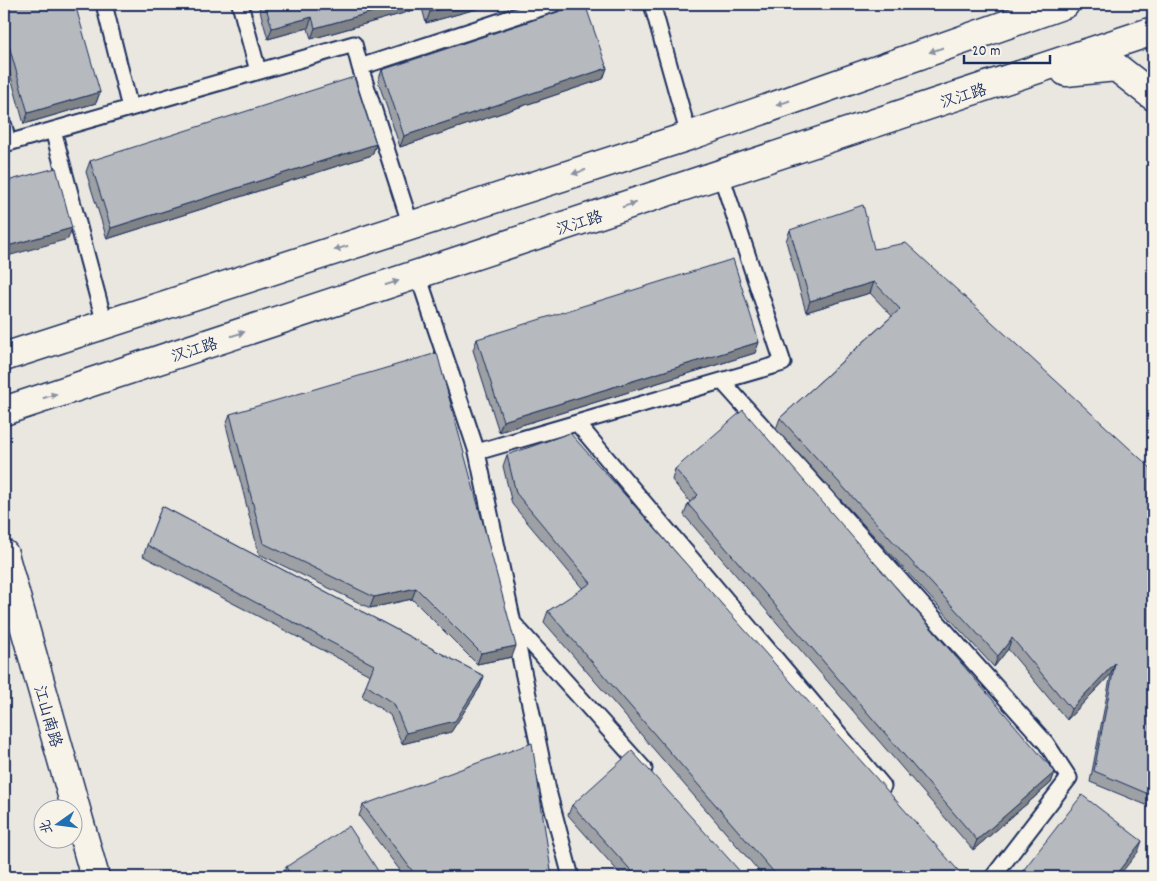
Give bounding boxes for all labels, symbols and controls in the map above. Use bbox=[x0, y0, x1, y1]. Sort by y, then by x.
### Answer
scale bar bbox=[964, 32, 1051, 64]
text: 20 m bbox=[972, 41, 1000, 63]
one-way arrow bbox=[929, 47, 944, 54]
street label: 汉江路 bbox=[937, 79, 990, 116]
one-way arrow bbox=[775, 100, 790, 108]
one-way arrow bbox=[572, 168, 587, 176]
one-way arrow bbox=[622, 201, 637, 208]
street label: 汉江路 bbox=[553, 206, 606, 243]
one-way arrow bbox=[334, 245, 349, 252]
one-way arrow bbox=[385, 279, 400, 287]
one-way arrow bbox=[230, 330, 245, 338]
street label: 汉江路 bbox=[168, 333, 221, 370]
one-way arrow bbox=[43, 392, 58, 400]
street label: 江山南路 bbox=[27, 683, 66, 751]
north arrow bbox=[32, 798, 82, 848]
text: 北 bbox=[36, 817, 59, 836]

